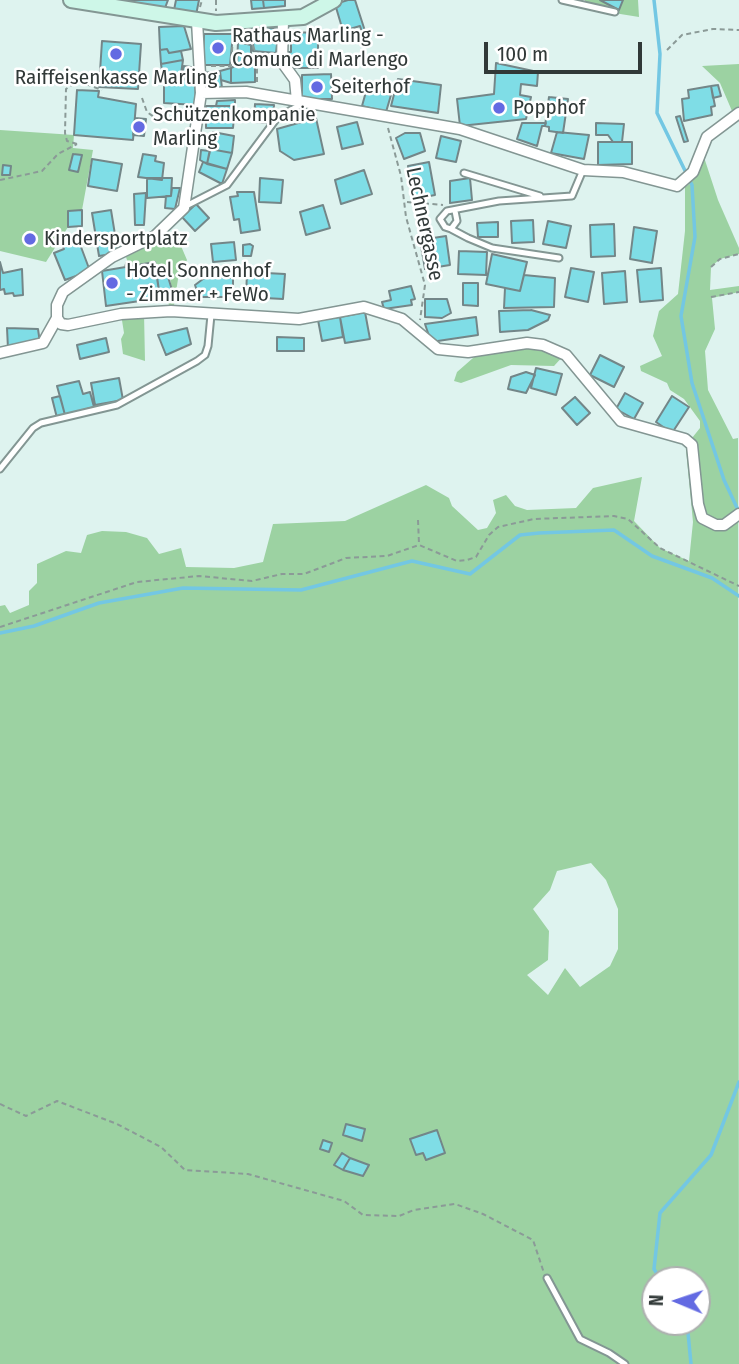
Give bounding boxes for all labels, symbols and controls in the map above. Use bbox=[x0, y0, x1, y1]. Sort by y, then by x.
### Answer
place label: Rathaus Marling - Comune di Marlengo bbox=[232, 23, 408, 73]
scale bar bbox=[487, 28, 644, 72]
marker: Rathaus Marling - Comune di Marlengo bbox=[210, 40, 226, 56]
text: 100 m bbox=[497, 41, 548, 67]
marker: Raiffeisenkasse Marling bbox=[108, 46, 124, 62]
place label: Raiffeisenkasse Marling bbox=[15, 65, 217, 91]
place label: Seiterhof bbox=[331, 74, 410, 100]
marker: Seiterhof bbox=[309, 79, 325, 95]
place label: Popphof bbox=[513, 95, 585, 121]
marker: Popphof bbox=[491, 100, 507, 116]
place label: Schützenkompanie Marling bbox=[153, 102, 316, 152]
marker: Schützenkompanie Marling bbox=[131, 119, 147, 135]
street label: Lechnergasse bbox=[400, 165, 448, 283]
place label: Kindersportplatz bbox=[44, 226, 188, 252]
marker: Kindersportplatz bbox=[22, 231, 38, 247]
place label: Hotel Sonnenhof - Zimmer + FeWo bbox=[126, 258, 271, 308]
marker: Hotel Sonnenhof - Zimmer + FeWo bbox=[104, 275, 120, 291]
north arrow bbox=[641, 1266, 711, 1336]
text: N bbox=[645, 1294, 668, 1306]

